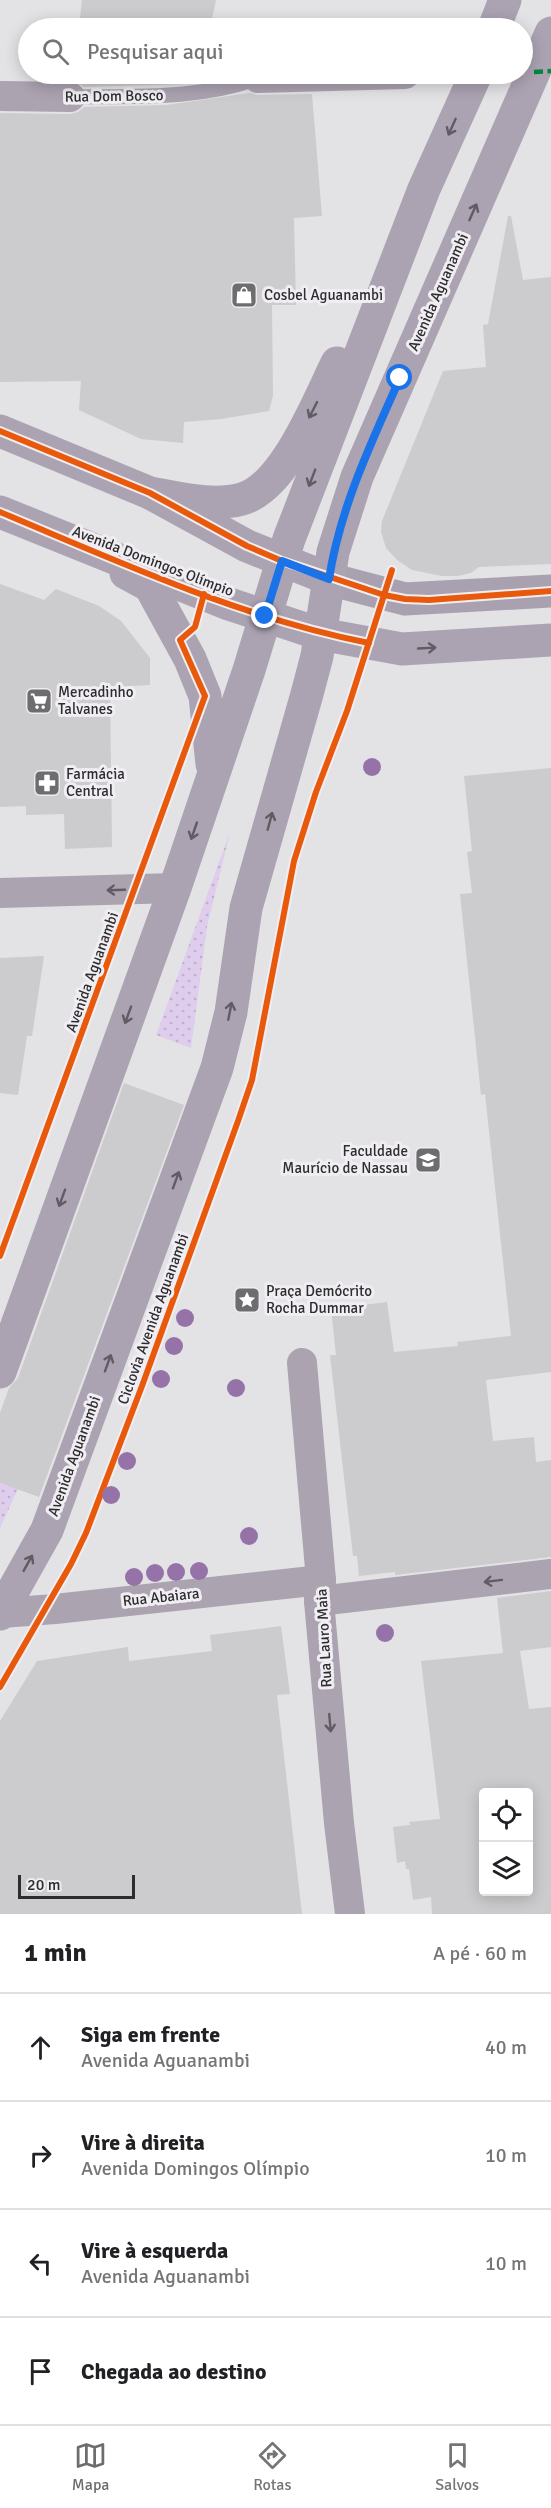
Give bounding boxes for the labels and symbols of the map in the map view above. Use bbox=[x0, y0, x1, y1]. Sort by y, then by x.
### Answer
street label: Rua Dom Bosco bbox=[64, 86, 164, 106]
one-way arrow bbox=[446, 117, 457, 135]
one-way arrow bbox=[468, 203, 479, 221]
street label: Avenida Aguanambi bbox=[404, 230, 472, 354]
shop icon: Cosbel Aguanambi bbox=[229, 280, 259, 310]
place label: Cosbel Aguanambi bbox=[264, 286, 383, 304]
route start bbox=[386, 364, 412, 390]
one-way arrow bbox=[307, 401, 319, 418]
one-way arrow bbox=[306, 469, 317, 487]
street label: Avenida Domingos Olímpio bbox=[70, 522, 236, 600]
route end bbox=[251, 602, 277, 628]
one-way arrow bbox=[416, 642, 436, 653]
place label: Mercadinho Talvanes bbox=[58, 683, 134, 718]
supermarket icon: Mercadinho Talvanes bbox=[24, 686, 54, 716]
place label: Farmácia Central bbox=[66, 765, 125, 800]
pharmacy icon: Farmácia Central bbox=[32, 768, 62, 798]
one-way arrow bbox=[265, 812, 276, 831]
one-way arrow bbox=[188, 821, 199, 840]
one-way arrow bbox=[107, 884, 127, 895]
street label: Avenida Aguanambi bbox=[62, 909, 122, 1035]
one-way arrow bbox=[225, 1002, 236, 1022]
one-way arrow bbox=[122, 1005, 133, 1024]
place label: Faculdade Maurício de Nassau bbox=[282, 1142, 408, 1177]
school or university icon: Faculdade Maurício de Nassau bbox=[413, 1145, 443, 1175]
one-way arrow bbox=[171, 1171, 182, 1190]
one-way arrow bbox=[56, 1188, 67, 1207]
street label: Ciclovia Avenida Aguanambi bbox=[114, 1231, 192, 1407]
place label: Praça Demócrito Rocha Dummar bbox=[266, 1282, 372, 1317]
place icon: Praça Demócrito Rocha Dummar bbox=[232, 1285, 262, 1315]
one-way arrow bbox=[104, 1354, 115, 1373]
street label: Avenida Aguanambi bbox=[44, 1393, 104, 1519]
one-way arrow bbox=[22, 1555, 34, 1572]
one-way arrow bbox=[483, 1576, 503, 1587]
street label: Rua Abaiara bbox=[122, 1584, 200, 1610]
street label: Rua Lauro Maia bbox=[312, 1588, 336, 1688]
one-way arrow bbox=[325, 1712, 336, 1732]
scale bar bbox=[18, 1872, 135, 1900]

